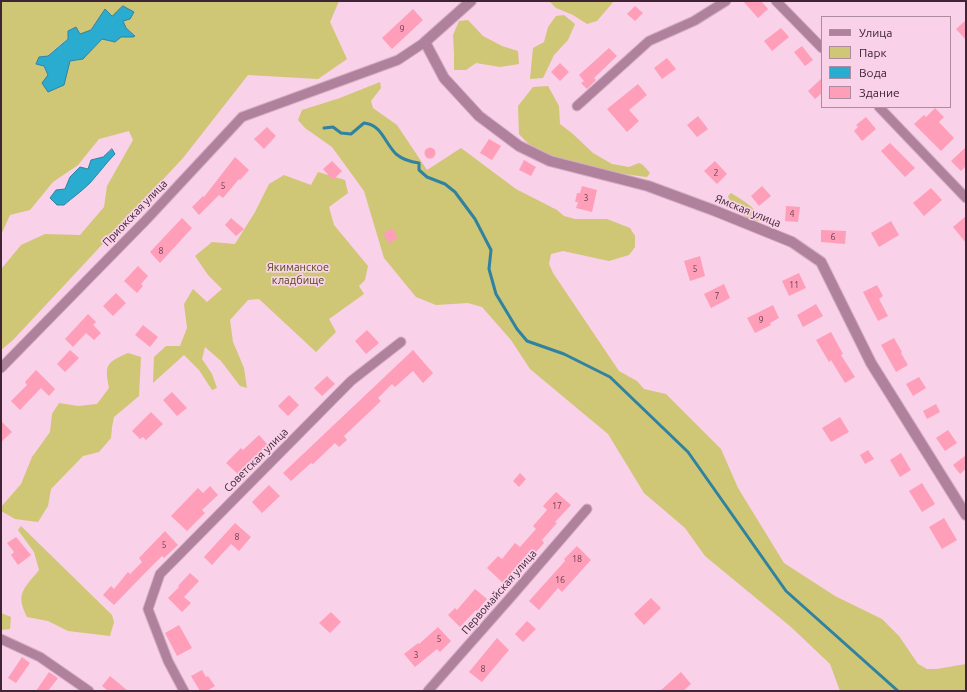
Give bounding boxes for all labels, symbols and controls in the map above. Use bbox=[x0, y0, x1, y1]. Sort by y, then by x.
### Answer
legend bbox=[821, 16, 951, 108]
house number: 9 bbox=[399, 24, 405, 34]
text: Улица bbox=[859, 26, 892, 39]
text: Парк bbox=[859, 46, 887, 59]
text: Вода bbox=[859, 66, 887, 79]
text: Здание bbox=[859, 86, 900, 99]
house number: 2 bbox=[713, 168, 719, 178]
street label: Приокская улица bbox=[100, 177, 170, 249]
house number: 5 bbox=[220, 181, 226, 191]
street label: Ямская улица bbox=[713, 192, 783, 230]
house number: 3 bbox=[583, 193, 589, 203]
house number: 4 bbox=[789, 209, 795, 219]
house number: 6 bbox=[830, 232, 836, 242]
house number: 8 bbox=[158, 246, 164, 256]
park label: Якиманское кладбище bbox=[267, 260, 329, 286]
house number: 5 bbox=[692, 264, 698, 274]
house number: 11 bbox=[789, 280, 799, 290]
house number: 7 bbox=[714, 291, 720, 301]
house number: 9 bbox=[758, 315, 764, 325]
street label: Советская улица bbox=[221, 425, 291, 495]
house number: 17 bbox=[552, 501, 562, 511]
house number: 8 bbox=[234, 532, 240, 542]
house number: 5 bbox=[161, 540, 167, 550]
street label: Первомайская улица bbox=[459, 547, 539, 637]
house number: 18 bbox=[572, 554, 582, 564]
house number: 16 bbox=[555, 575, 565, 585]
house number: 5 bbox=[436, 634, 442, 644]
house number: 3 bbox=[413, 650, 419, 660]
house number: 8 bbox=[480, 664, 486, 674]

